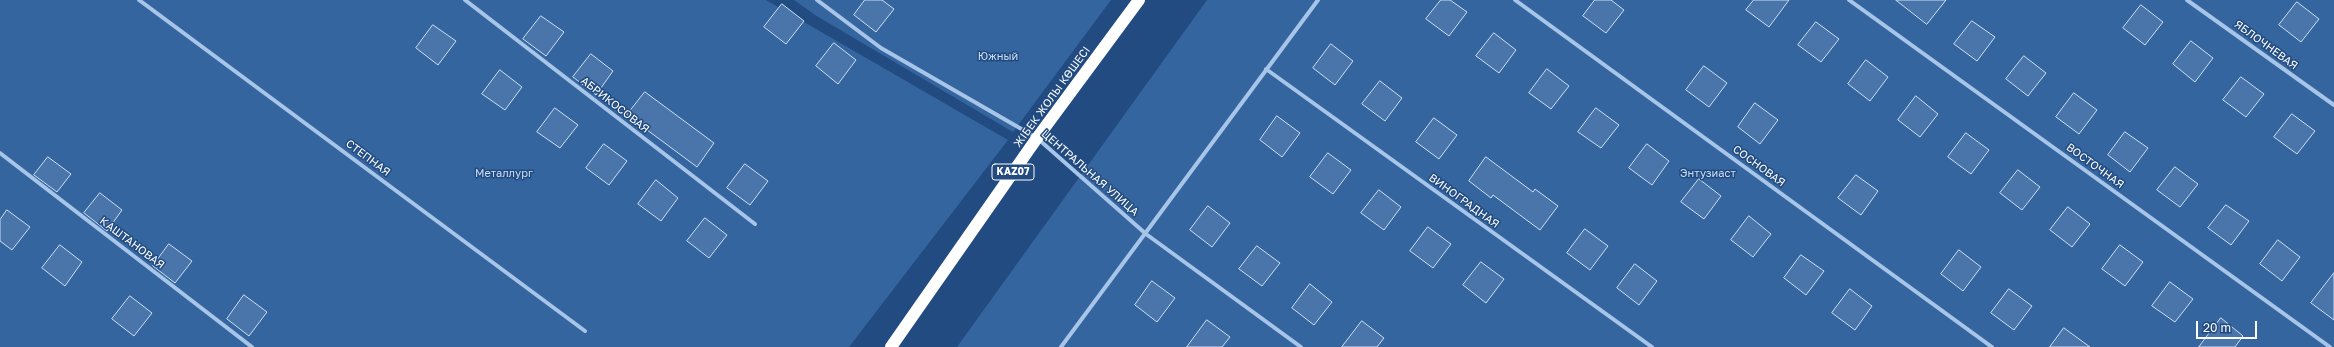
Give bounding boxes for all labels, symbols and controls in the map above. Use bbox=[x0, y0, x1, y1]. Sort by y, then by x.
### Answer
street label: ЯБЛОЧНЕВАЯ bbox=[2232, 18, 2300, 72]
street label: ЖІБЕК ЖОЛЫ КӨШЕСІ bbox=[1011, 44, 1093, 150]
park label: Южный bbox=[978, 50, 1018, 64]
street label: АБРИКОСОВАЯ bbox=[578, 74, 652, 136]
street label: ЦЕНТРАЛЬНАЯ УЛИЦА bbox=[1039, 127, 1141, 219]
street label: СТЕПНАЯ bbox=[343, 137, 393, 179]
street label: ВОСТОЧНАЯ bbox=[2064, 141, 2126, 191]
street label: СОСНОВАЯ bbox=[1730, 143, 1788, 189]
road number: KAZ07 bbox=[992, 164, 1034, 180]
park label: Металлург bbox=[475, 167, 533, 181]
park label: Энтузиаст bbox=[1680, 167, 1736, 181]
street label: ВИНОГРАДНАЯ bbox=[1426, 171, 1502, 231]
street label: КАШТАНОВАЯ bbox=[97, 214, 167, 272]
scale bar bbox=[2198, 313, 2259, 339]
text: 20 m bbox=[2203, 320, 2231, 335]

